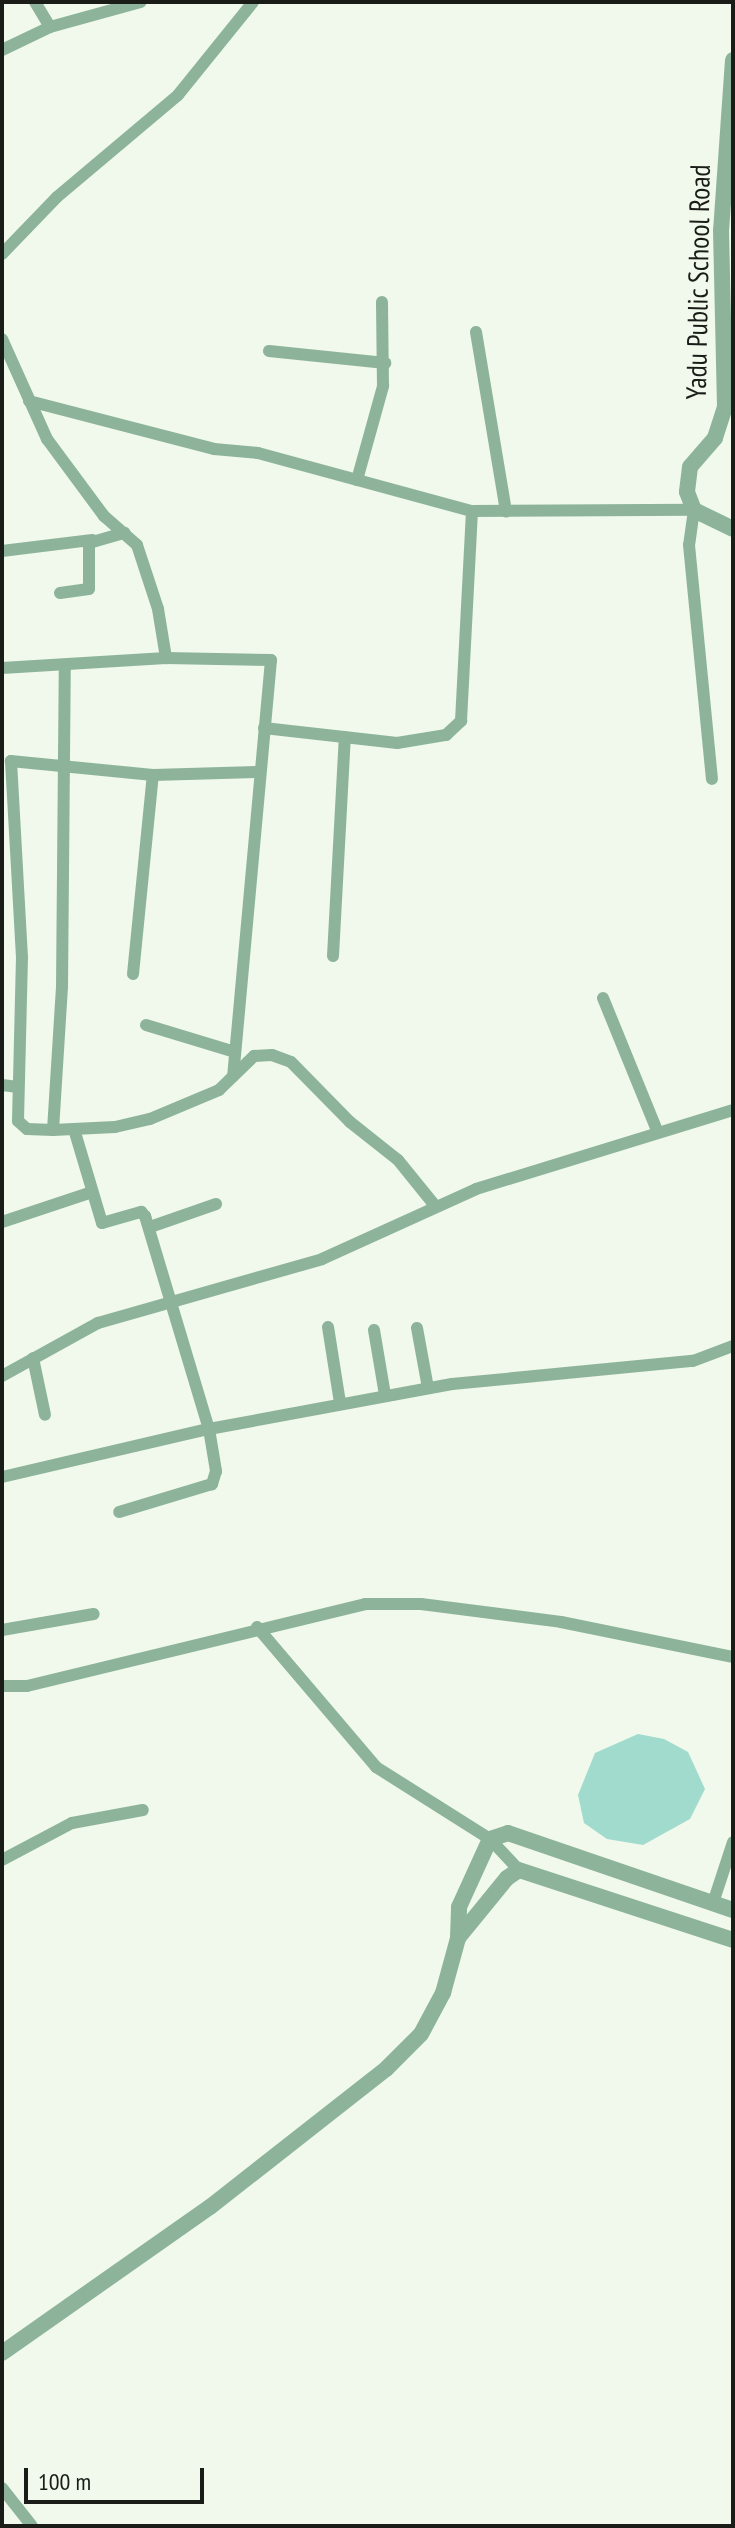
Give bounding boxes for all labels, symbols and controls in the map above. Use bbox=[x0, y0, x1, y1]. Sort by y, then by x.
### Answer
street label: Yadu Public School Road bbox=[679, 164, 717, 400]
scale bar bbox=[28, 2452, 208, 2502]
text: 100 m bbox=[38, 2466, 91, 2497]

